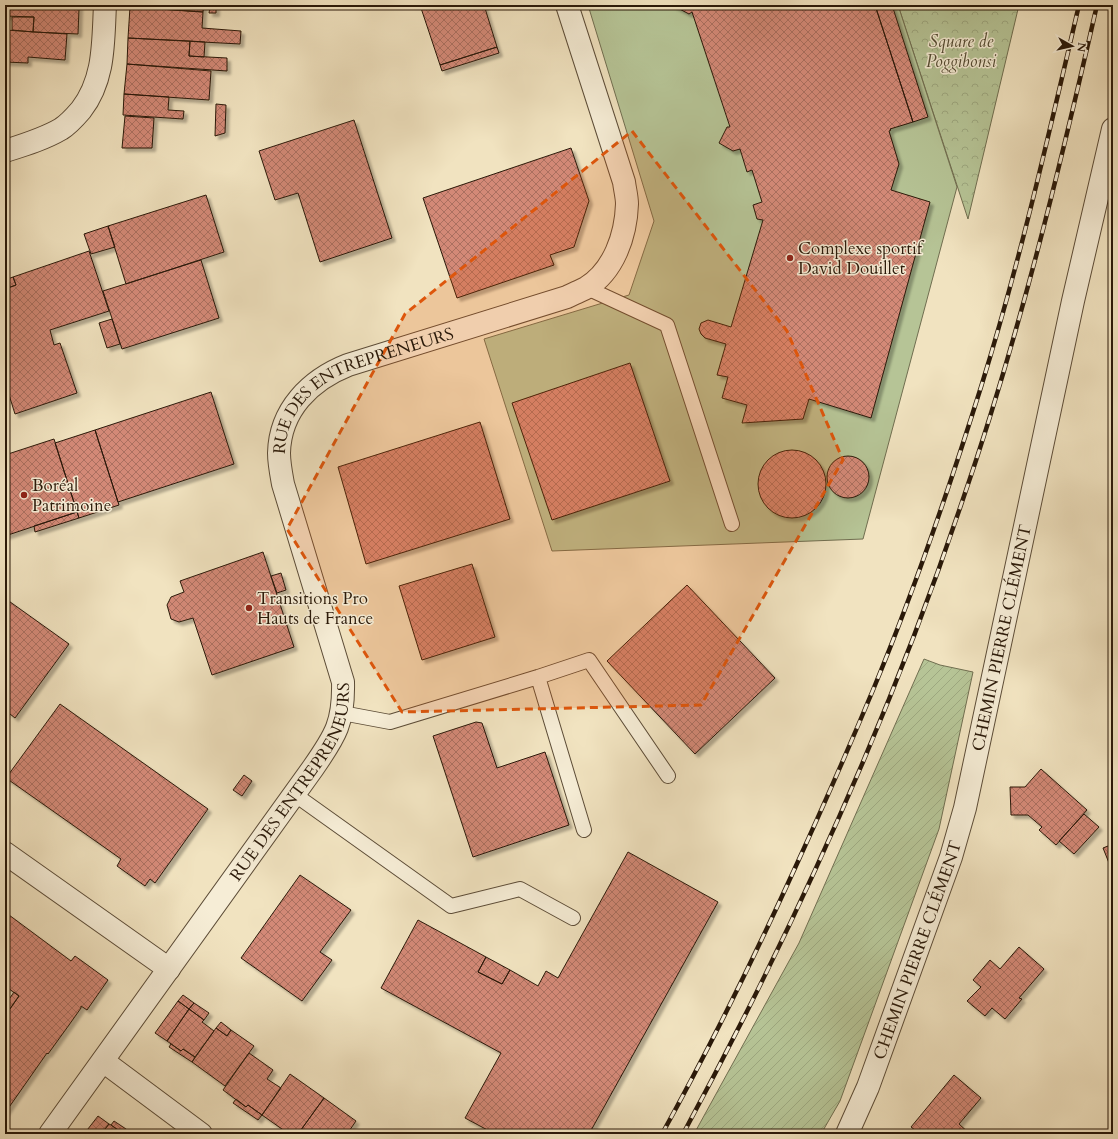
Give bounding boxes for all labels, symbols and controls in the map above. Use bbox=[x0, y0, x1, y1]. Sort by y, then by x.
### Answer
north arrow bbox=[1052, 26, 1092, 66]
park label: Square de Poggibonsi bbox=[926, 30, 996, 73]
text: N bbox=[1073, 42, 1089, 54]
place label: Complexe sportif David Douillet bbox=[798, 237, 925, 280]
marker: Complexe sportif David Douillet bbox=[785, 253, 795, 263]
street label: RUE DES ENTREPRENEURS bbox=[267, 321, 456, 455]
place label: Boréal Patrimoine bbox=[32, 474, 111, 517]
marker: Boréal Patrimoine bbox=[19, 490, 29, 500]
street label: CHEMIN PIERRE CLÉMENT bbox=[966, 522, 1037, 753]
place label: Transitions Pro Hauts de France bbox=[257, 587, 373, 630]
marker: Transitions Pro Hauts de France bbox=[244, 603, 254, 613]
street label: RUE DES ENTREPRENEURS bbox=[224, 683, 355, 886]
street label: CHEMIN PIERRE CLÉMENT bbox=[867, 838, 967, 1063]

